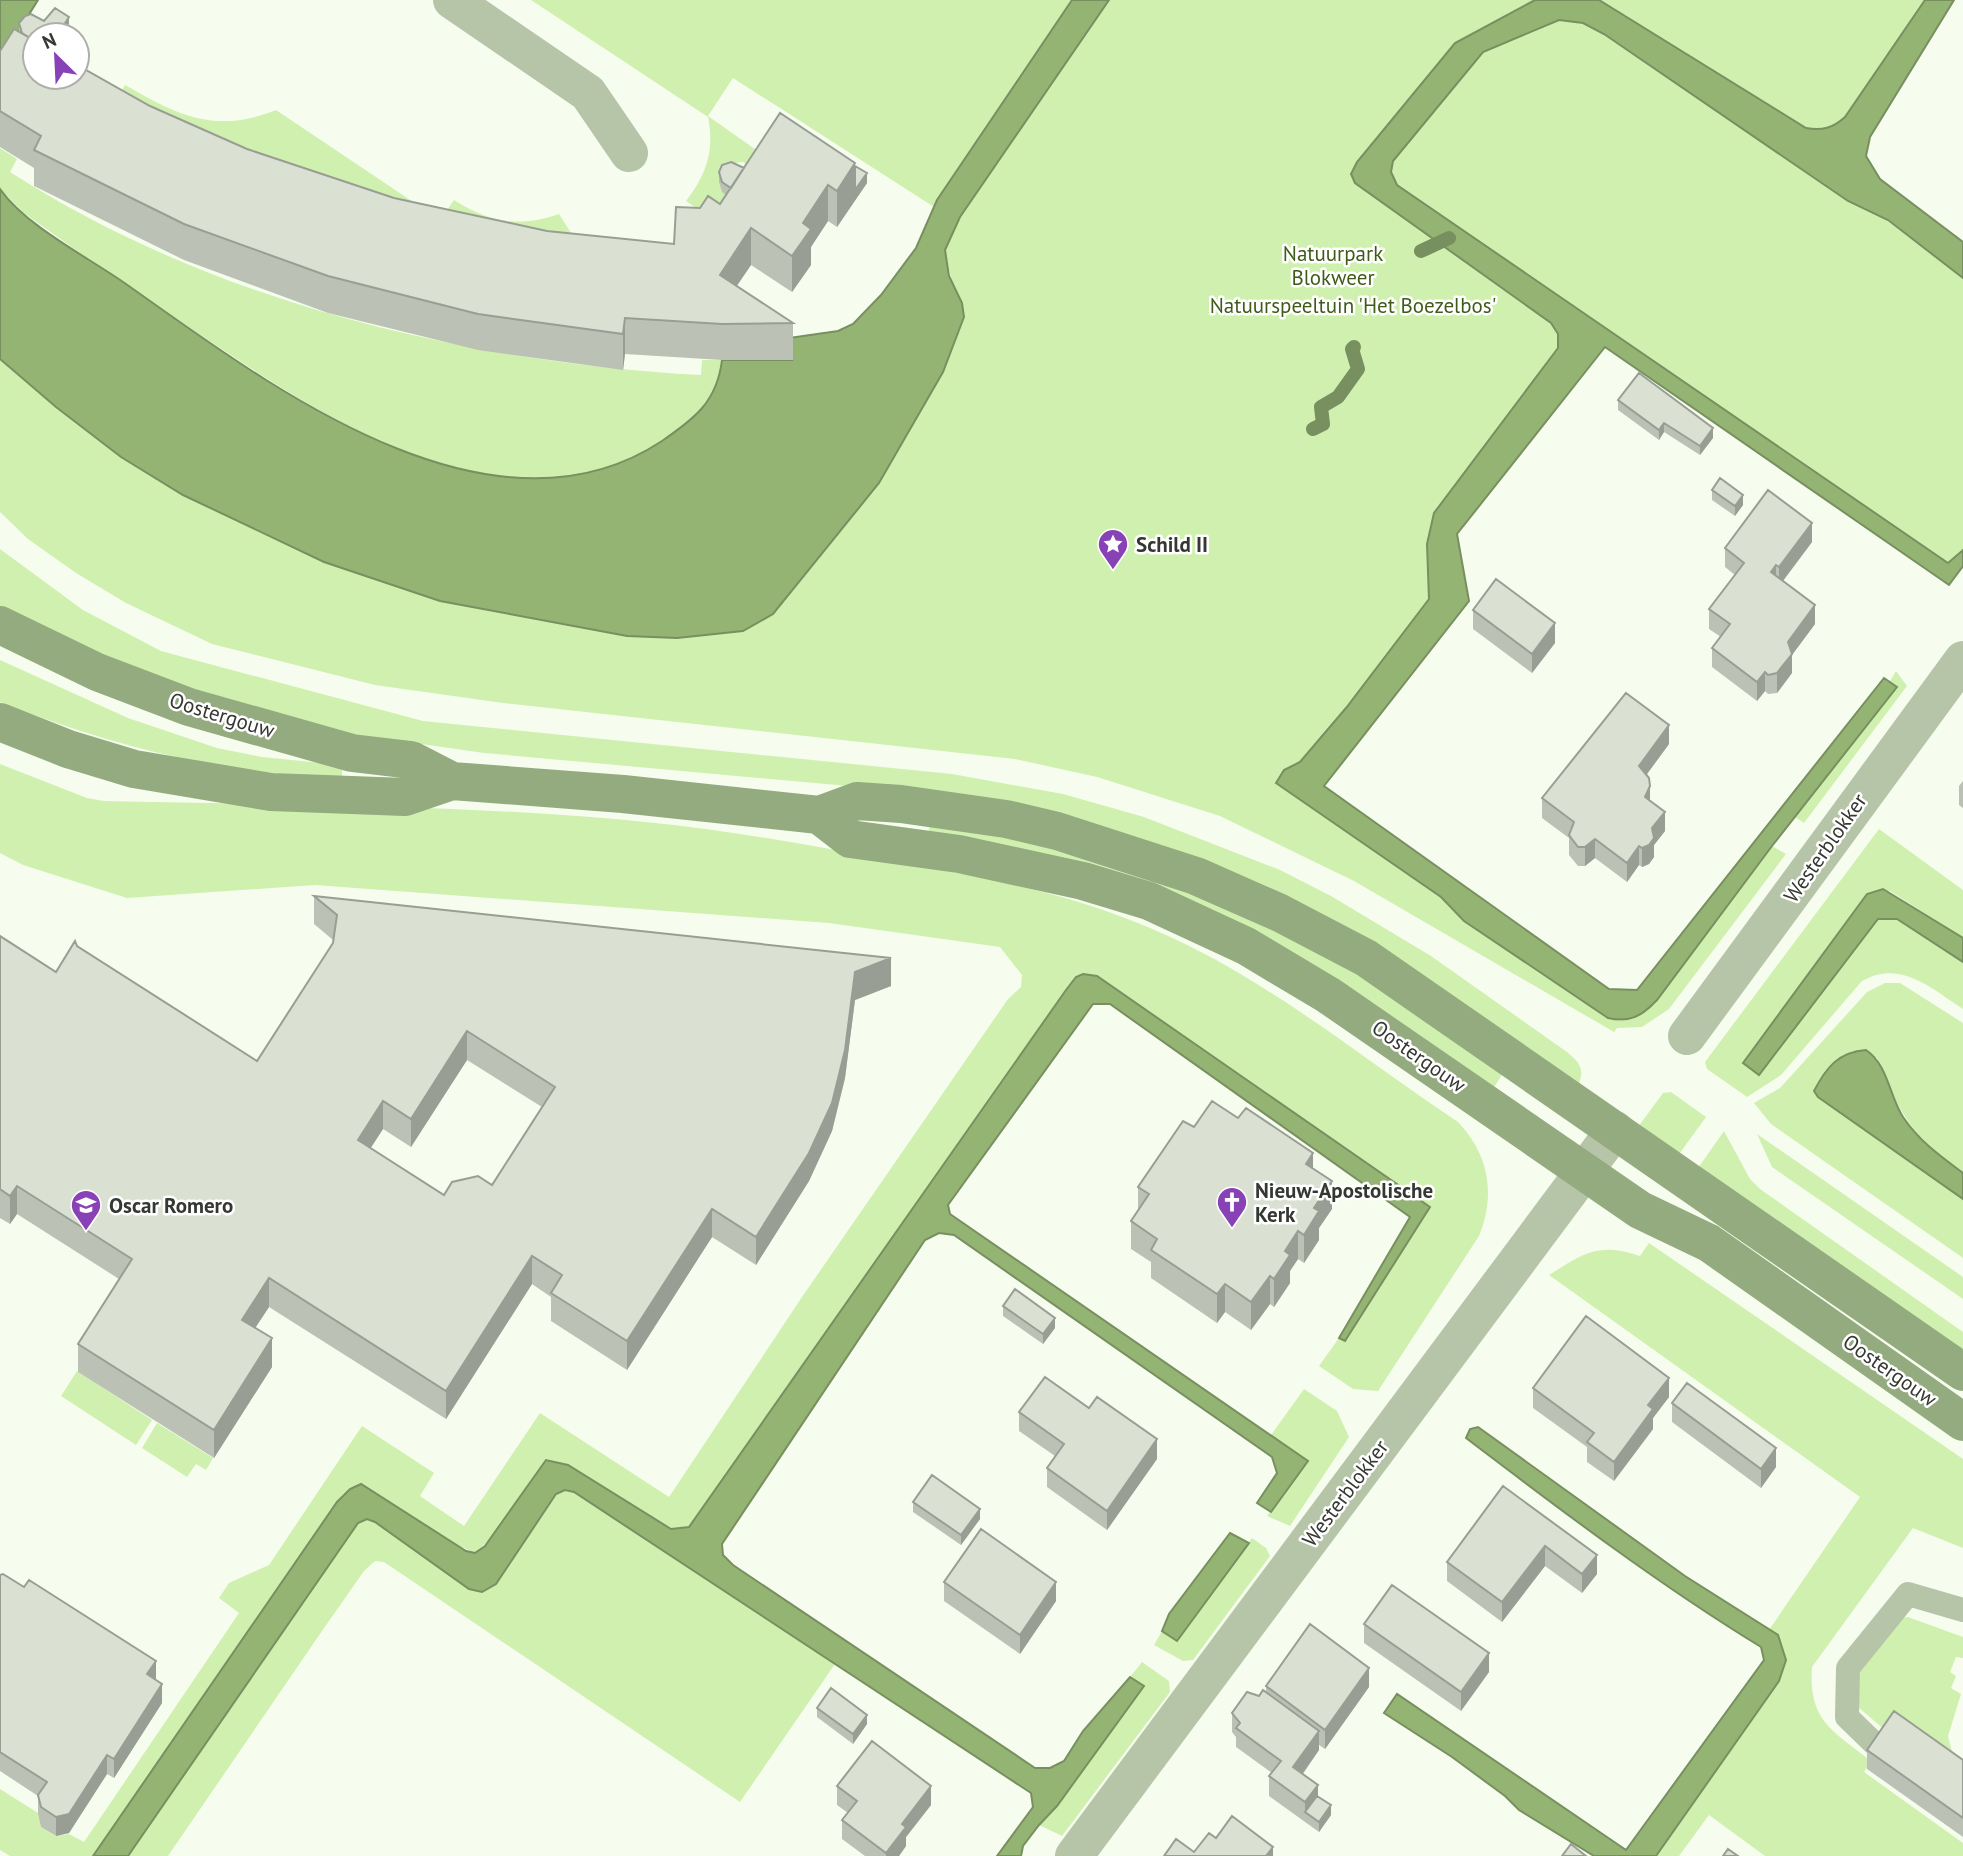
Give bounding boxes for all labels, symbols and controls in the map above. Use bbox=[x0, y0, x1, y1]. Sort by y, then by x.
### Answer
north arrow bbox=[21, 21, 91, 91]
text: N bbox=[39, 27, 60, 54]
park label: Natuurpark Blokweer bbox=[1283, 240, 1383, 291]
park label: Natuurspeeltuin 'Het Boezelbos' bbox=[1210, 292, 1496, 319]
place icon: Schild II bbox=[1096, 527, 1130, 571]
place label: Schild II bbox=[1136, 531, 1208, 558]
street label: Oostergouw bbox=[166, 686, 278, 744]
street label: Westerblokker bbox=[1777, 788, 1873, 908]
street label: Oostergouw bbox=[1367, 1014, 1472, 1098]
place label: Nieuw-Apostolische Kerk bbox=[1255, 1177, 1433, 1228]
church icon: Nieuw-Apostolische Kerk bbox=[1215, 1185, 1249, 1229]
school or university icon: Oscar Romero bbox=[69, 1188, 103, 1232]
place label: Oscar Romero bbox=[109, 1192, 233, 1219]
street label: Oostergouw bbox=[1838, 1328, 1943, 1412]
street label: Westerblokker bbox=[1296, 1434, 1394, 1552]

